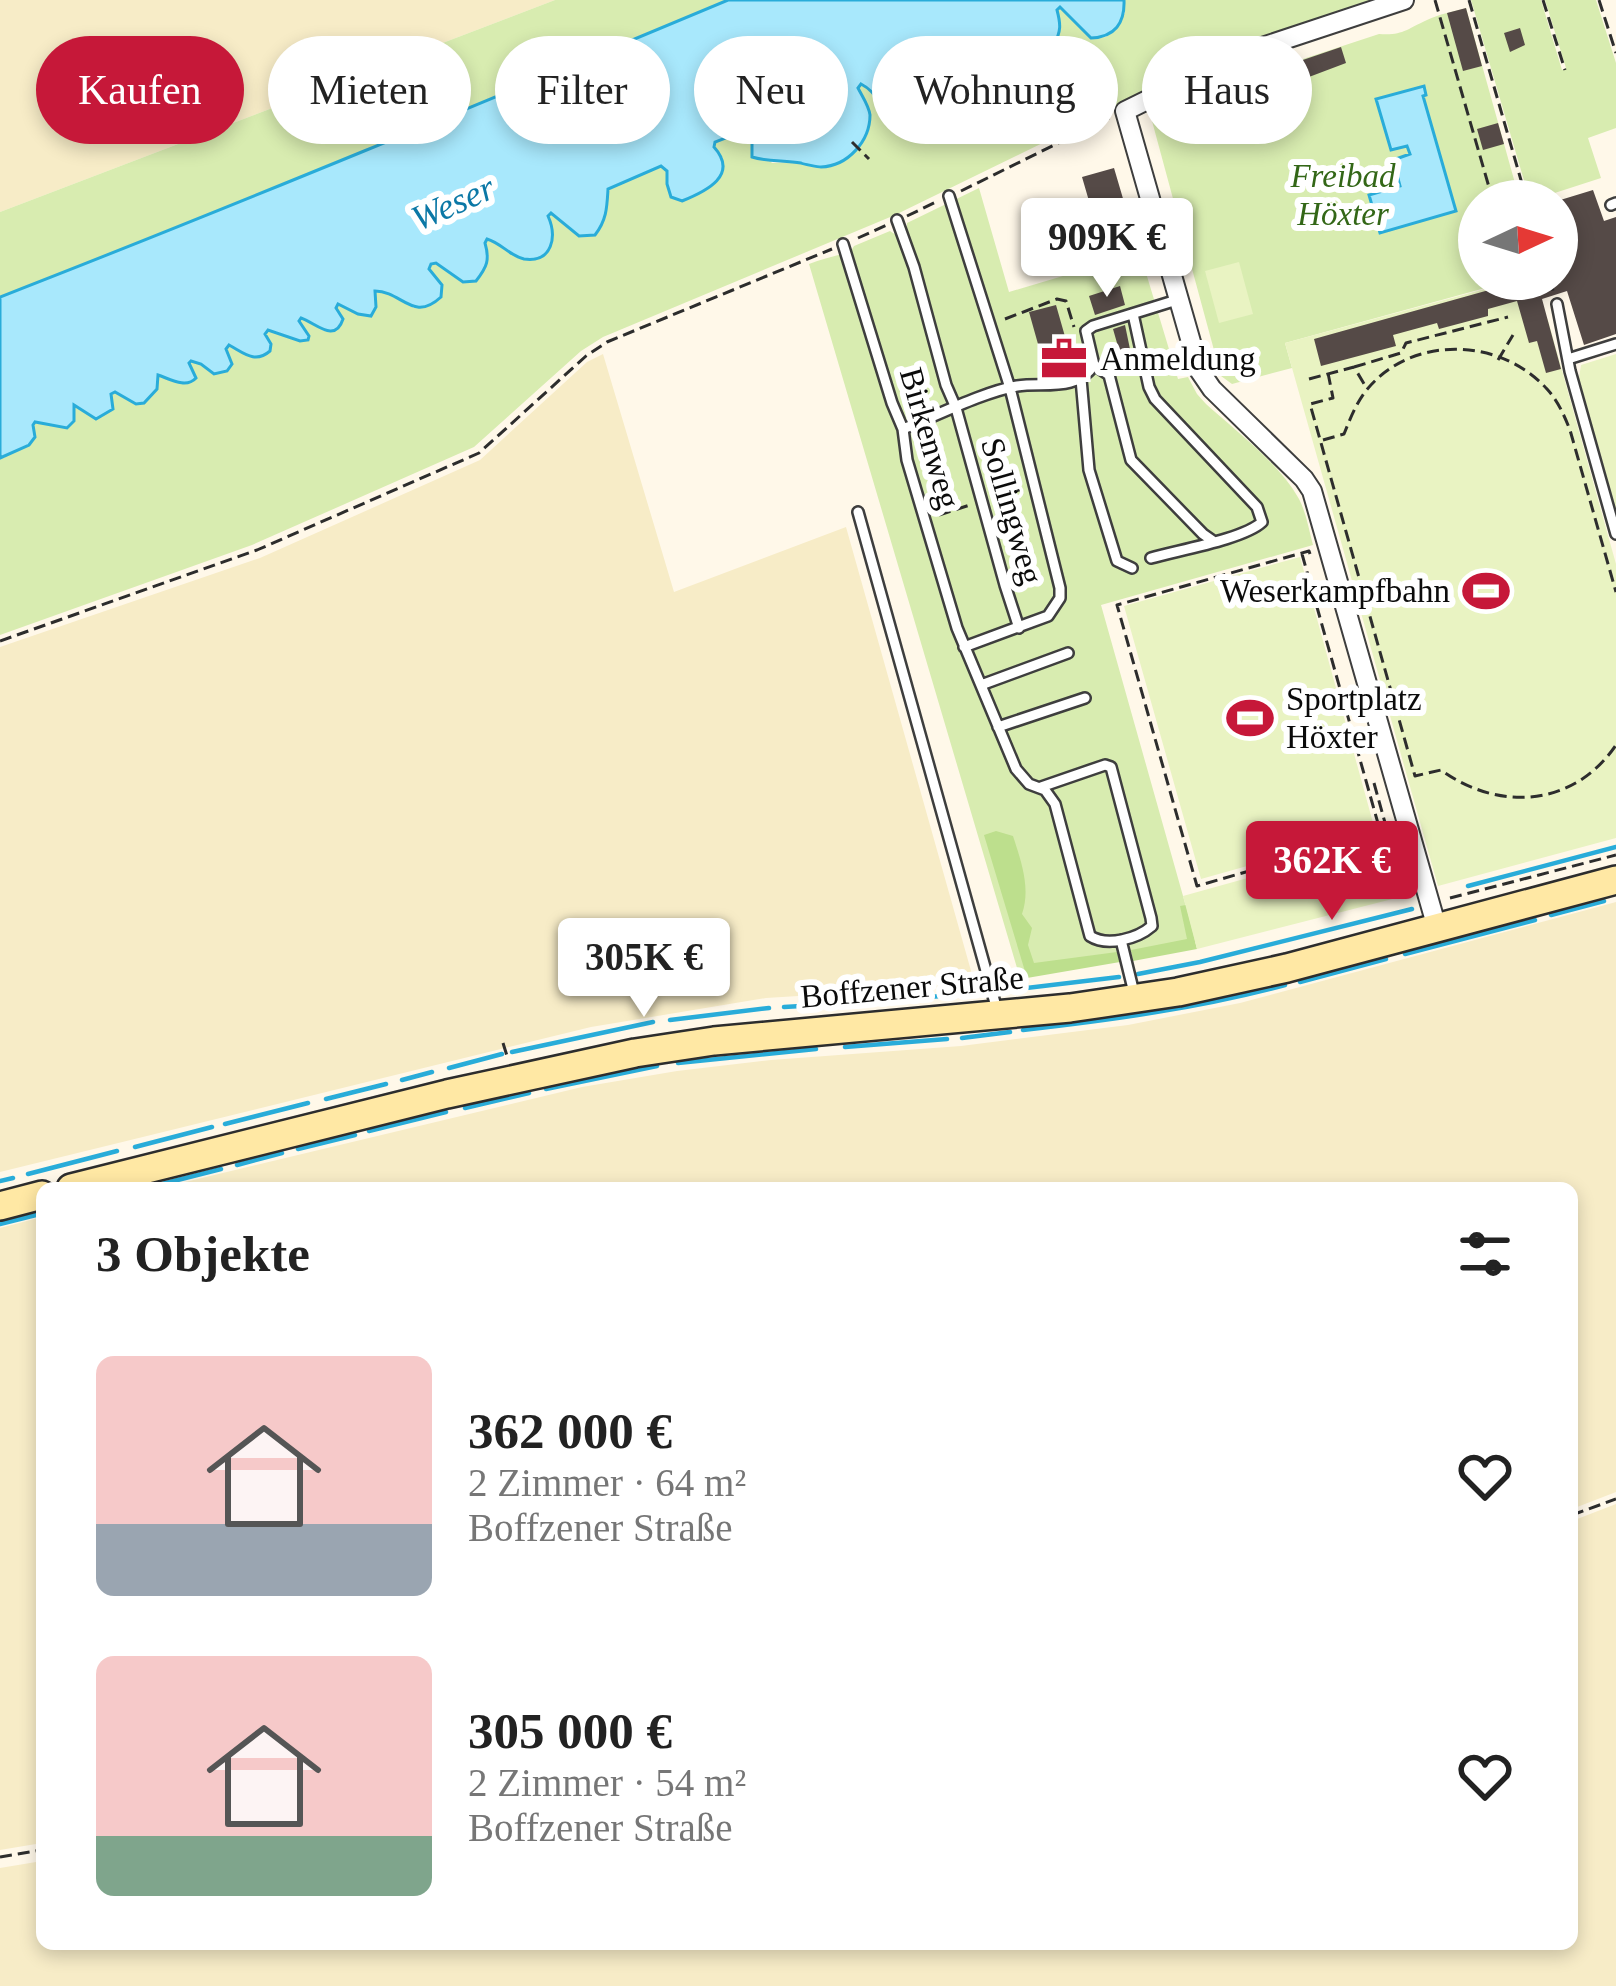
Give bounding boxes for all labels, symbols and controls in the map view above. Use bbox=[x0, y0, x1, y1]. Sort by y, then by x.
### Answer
chip: Kaufen bbox=[36, 36, 244, 144]
chip: Mieten bbox=[268, 36, 471, 144]
chip: Filter bbox=[495, 36, 670, 144]
chip: Neu bbox=[694, 36, 848, 144]
chip: Wohnung bbox=[872, 36, 1118, 144]
chip: Haus bbox=[1142, 36, 1312, 144]
park label: Freibad Höxter bbox=[1289, 158, 1396, 232]
water label: Weser bbox=[405, 167, 502, 239]
north arrow bbox=[1458, 180, 1578, 300]
map controls bbox=[1458, 180, 1578, 300]
pin: 909K € bbox=[1009, 198, 1205, 300]
text: 909K € bbox=[1048, 215, 1166, 258]
office icon: Anmeldung bbox=[1039, 334, 1089, 384]
place label: Anmeldung bbox=[1100, 341, 1256, 377]
street label: Birkenweg bbox=[893, 363, 967, 513]
street label: Sollingweg bbox=[974, 434, 1050, 588]
sports icon: Weserkampfbahn bbox=[1461, 566, 1511, 616]
place label: Weserkampfbahn bbox=[1220, 573, 1450, 609]
place label: Sportplatz Höxter bbox=[1286, 681, 1422, 755]
sports icon: Sportplatz Höxter bbox=[1225, 693, 1275, 743]
pin: 362K € bbox=[1234, 821, 1430, 923]
text: 362K € bbox=[1273, 838, 1391, 881]
pin: 305K € bbox=[546, 918, 742, 1020]
text: 305K € bbox=[585, 935, 703, 978]
street label: Boffzener Straße bbox=[799, 959, 1025, 1015]
icon: filters bbox=[1452, 1221, 1518, 1287]
text: 3 Objekte bbox=[96, 1226, 310, 1282]
text: 362 000 € bbox=[468, 1403, 672, 1459]
icon: home bbox=[192, 1404, 336, 1548]
icon: heart bbox=[1452, 1443, 1518, 1509]
text: 2 Zimmer · 64 m² bbox=[468, 1461, 746, 1504]
text: Boffzener Straße bbox=[468, 1506, 733, 1549]
text: 305 000 € bbox=[468, 1703, 672, 1759]
icon: home bbox=[192, 1704, 336, 1848]
icon: heart bbox=[1452, 1743, 1518, 1809]
text: 2 Zimmer · 54 m² bbox=[468, 1761, 746, 1804]
text: Boffzener Straße bbox=[468, 1806, 733, 1849]

